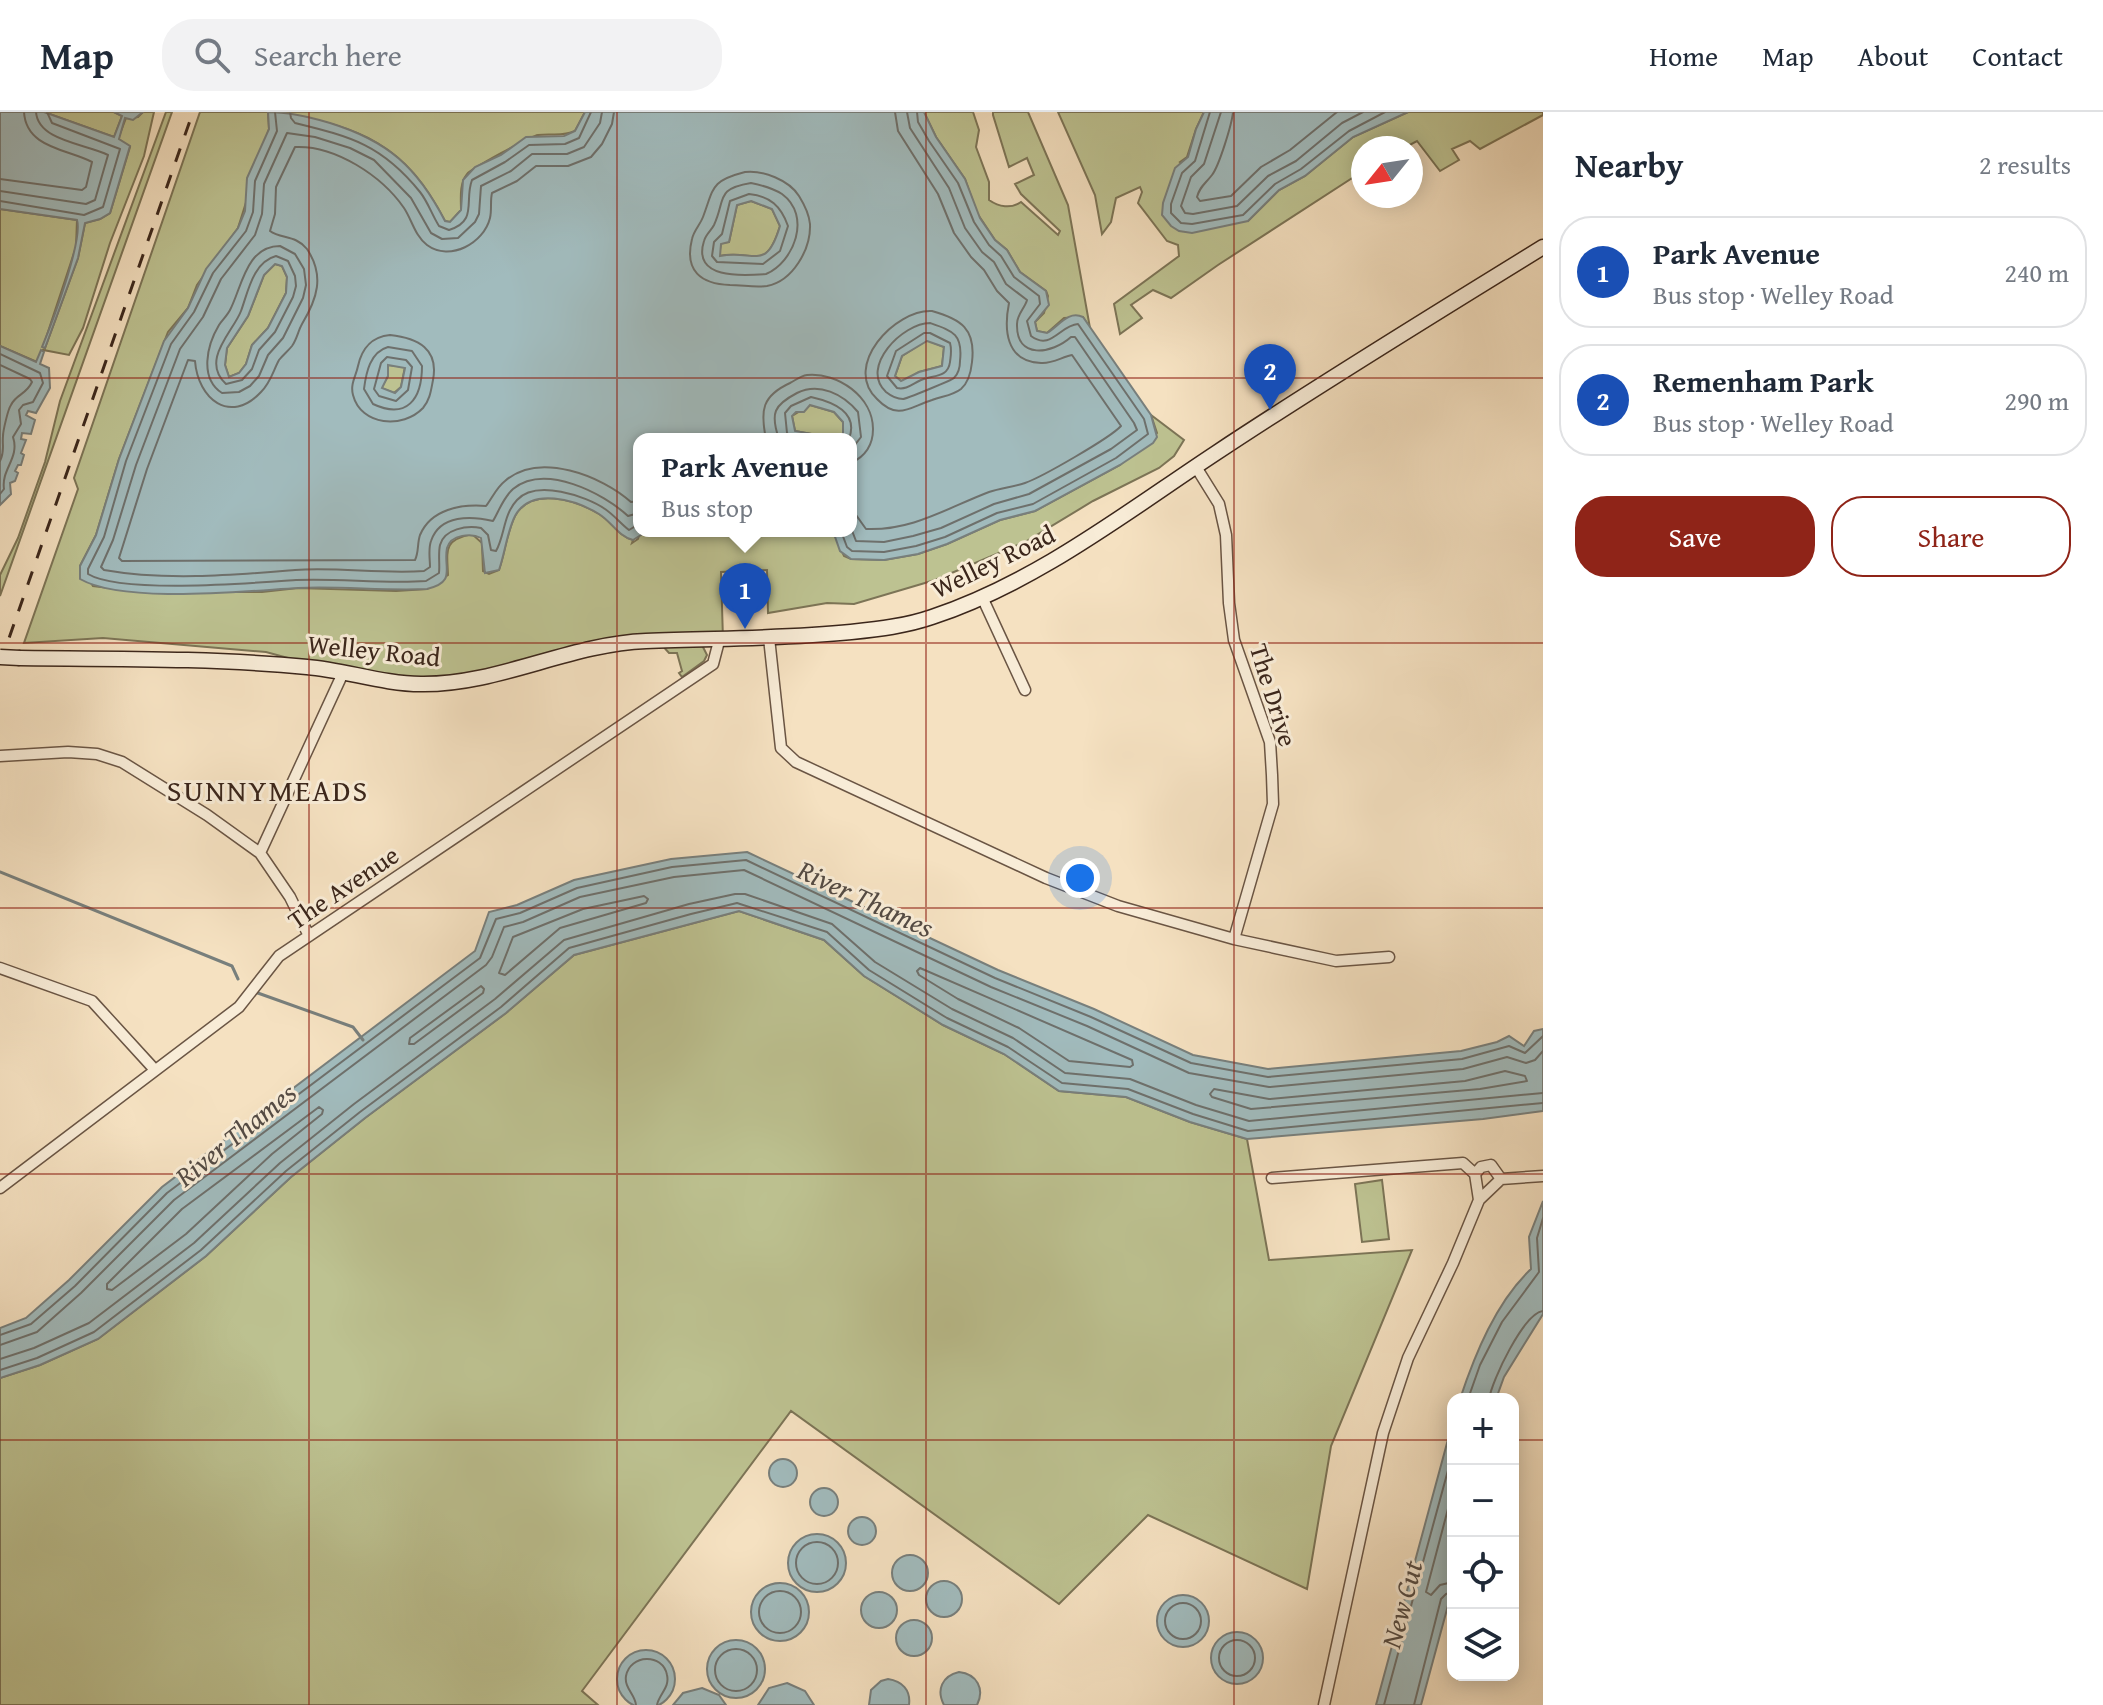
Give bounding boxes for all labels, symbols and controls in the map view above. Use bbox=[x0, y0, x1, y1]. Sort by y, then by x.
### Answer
search box bbox=[162, 19, 722, 91]
text: Map bbox=[40, 27, 114, 83]
icon: search bbox=[190, 33, 234, 77]
text: Search here bbox=[254, 33, 402, 77]
text: Home bbox=[1649, 35, 1718, 76]
text: Map bbox=[1762, 35, 1814, 76]
text: About bbox=[1858, 35, 1928, 76]
text: Contact bbox=[1972, 35, 2063, 76]
north arrow bbox=[1351, 136, 1423, 208]
text: Nearby bbox=[1575, 140, 1684, 189]
text: 2 results bbox=[1979, 145, 2071, 184]
text: Park Avenue bbox=[1653, 231, 1820, 275]
text: 1 bbox=[1596, 253, 1610, 292]
text: 240 m bbox=[2004, 253, 2069, 292]
text: Bus stop · Welley Road bbox=[1653, 275, 1894, 314]
pin: 2 bbox=[1244, 344, 1296, 410]
text: Remenham Park bbox=[1653, 359, 1874, 403]
text: 2 bbox=[1596, 381, 1610, 420]
text: 290 m bbox=[2004, 381, 2069, 420]
text: Bus stop · Welley Road bbox=[1653, 403, 1894, 442]
popup bbox=[633, 433, 857, 537]
text: Park Avenue bbox=[661, 444, 829, 488]
text: Bus stop bbox=[661, 488, 753, 527]
button: Save bbox=[1575, 496, 1815, 577]
button: Share bbox=[1831, 496, 2071, 577]
street label: Welley Road bbox=[925, 514, 1061, 608]
pin: 1 bbox=[719, 563, 771, 629]
street label: Welley Road bbox=[306, 624, 442, 676]
street label: The Drive bbox=[1240, 639, 1308, 751]
district label: SUNNYMEADS bbox=[167, 768, 369, 812]
street label: The Avenue bbox=[279, 835, 407, 939]
water label: River Thames bbox=[790, 848, 941, 947]
your location bbox=[1060, 858, 1100, 898]
water label: River Thames bbox=[165, 1072, 305, 1196]
map controls bbox=[1447, 1393, 1519, 1681]
button: + bbox=[1447, 1393, 1519, 1465]
button: − bbox=[1447, 1465, 1519, 1537]
button: locate bbox=[1447, 1537, 1519, 1609]
water label: New Cut bbox=[1369, 1555, 1433, 1653]
button: layers bbox=[1447, 1609, 1519, 1681]

